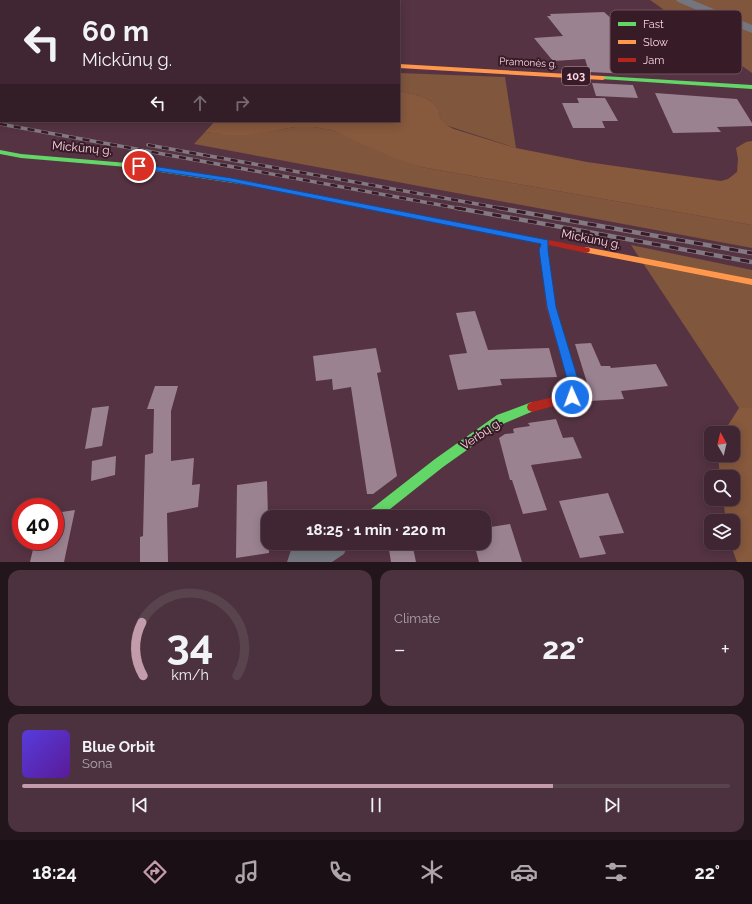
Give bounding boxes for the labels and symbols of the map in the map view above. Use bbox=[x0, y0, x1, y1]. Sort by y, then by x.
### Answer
legend bbox=[610, 10, 742, 74]
text: Fast bbox=[643, 18, 664, 31]
text: Slow bbox=[643, 36, 668, 49]
text: Jam bbox=[643, 54, 664, 67]
street label: Pramonės g. bbox=[499, 56, 557, 70]
road number: 103 bbox=[562, 67, 590, 85]
street label: Mickūnų g. bbox=[51, 138, 113, 158]
pin bbox=[122, 149, 156, 183]
street label: Mickūnų g. bbox=[560, 226, 622, 252]
position arrow bbox=[551, 376, 593, 418]
street label: Verbų g. bbox=[458, 415, 504, 453]
north arrow bbox=[704, 426, 740, 462]
speed limit sign: 40 bbox=[12, 498, 64, 550]

